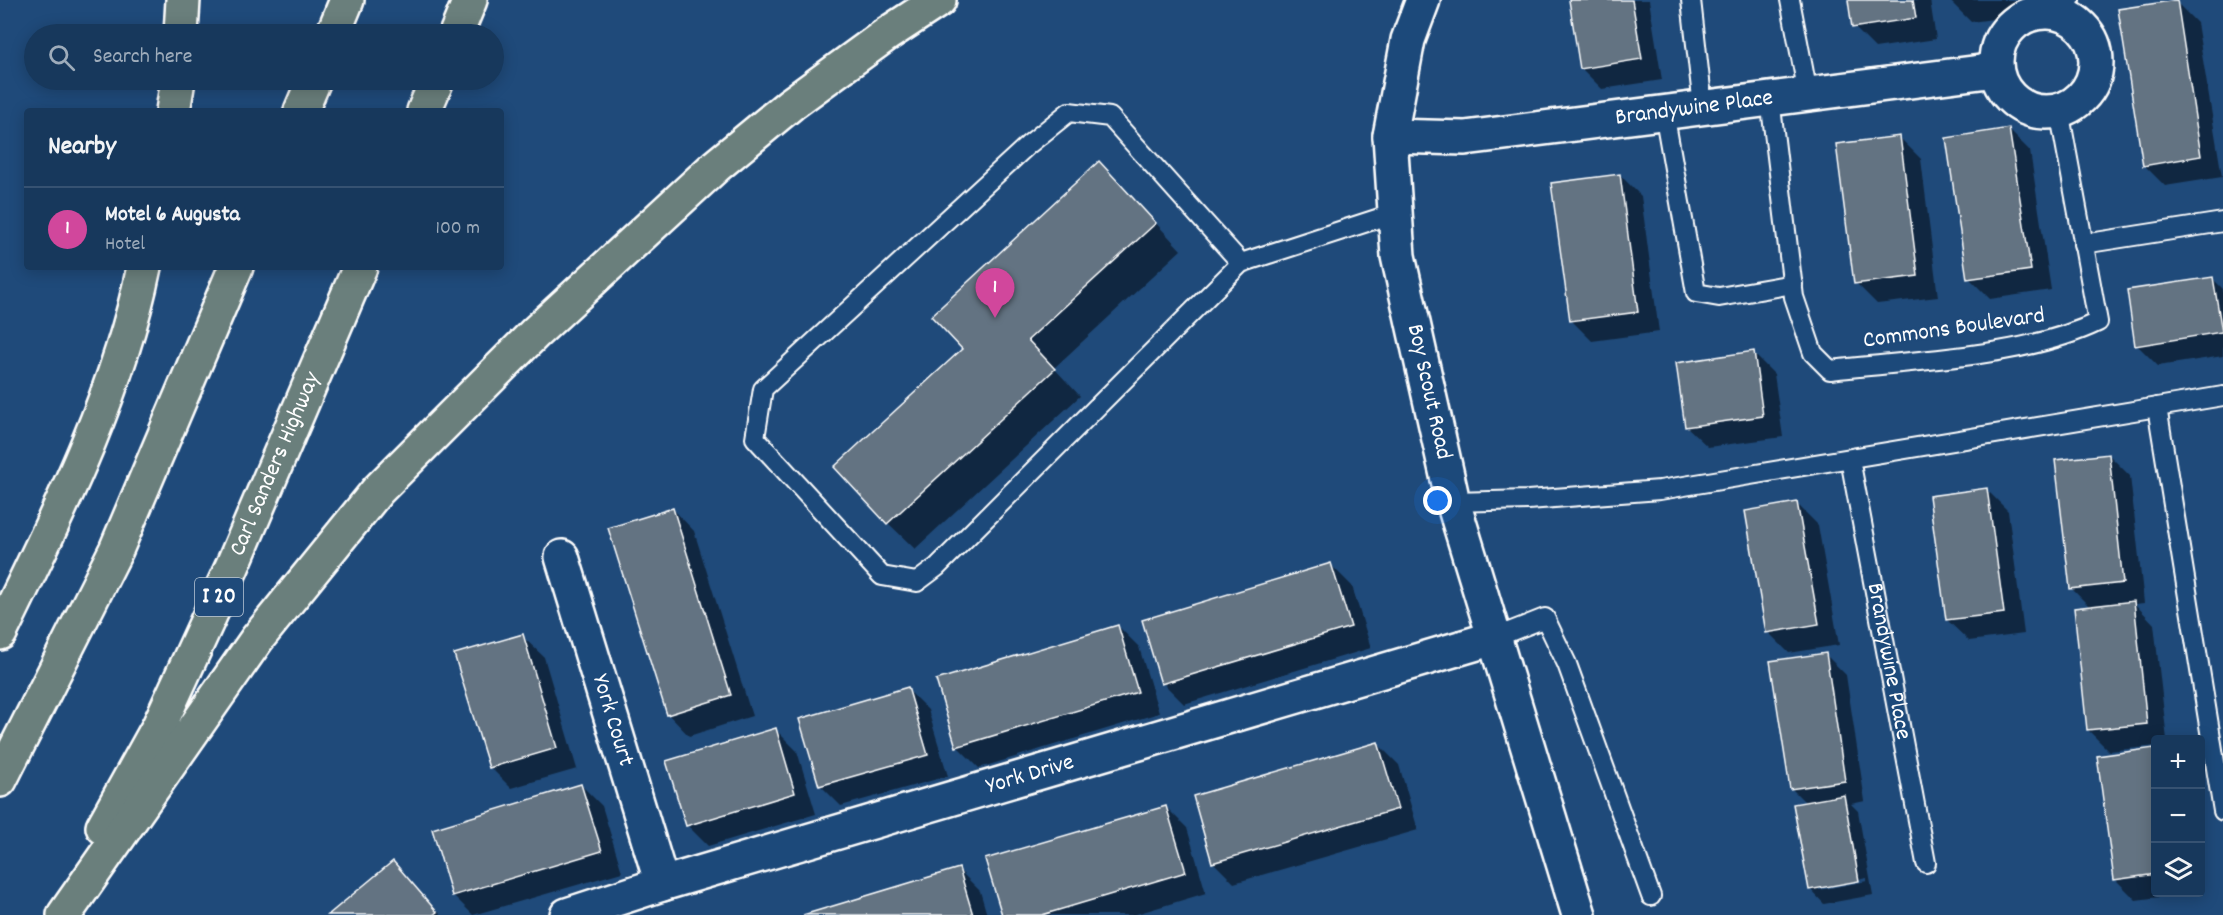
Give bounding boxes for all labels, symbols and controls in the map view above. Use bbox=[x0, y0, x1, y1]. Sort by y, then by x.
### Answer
search box bbox=[24, 24, 504, 90]
icon: search bbox=[45, 41, 78, 74]
text: Search here bbox=[93, 42, 192, 73]
street label: Brandywine Place bbox=[1613, 82, 1775, 136]
text: Nearby bbox=[48, 129, 116, 166]
text: Motel 6 Augusta bbox=[105, 200, 240, 231]
text: 1 bbox=[65, 215, 70, 243]
text: 100 m bbox=[436, 215, 480, 243]
text: Hotel bbox=[105, 231, 145, 259]
pin: 1 bbox=[976, 268, 1014, 318]
street label: Commons Boulevard bbox=[1861, 299, 2047, 359]
street label: Boy Scout Road bbox=[1397, 321, 1460, 463]
street label: Carl Sanders Highway bbox=[221, 366, 331, 562]
your location bbox=[1423, 486, 1452, 515]
road number: I 20 bbox=[195, 578, 243, 616]
street label: Brandywine Place bbox=[1857, 580, 1919, 743]
street label: York Court bbox=[582, 670, 642, 771]
map controls bbox=[2151, 735, 2205, 897]
button: + bbox=[2151, 735, 2205, 789]
street label: York Drive bbox=[982, 746, 1078, 804]
button: − bbox=[2151, 789, 2205, 843]
button: layers bbox=[2151, 843, 2205, 897]

